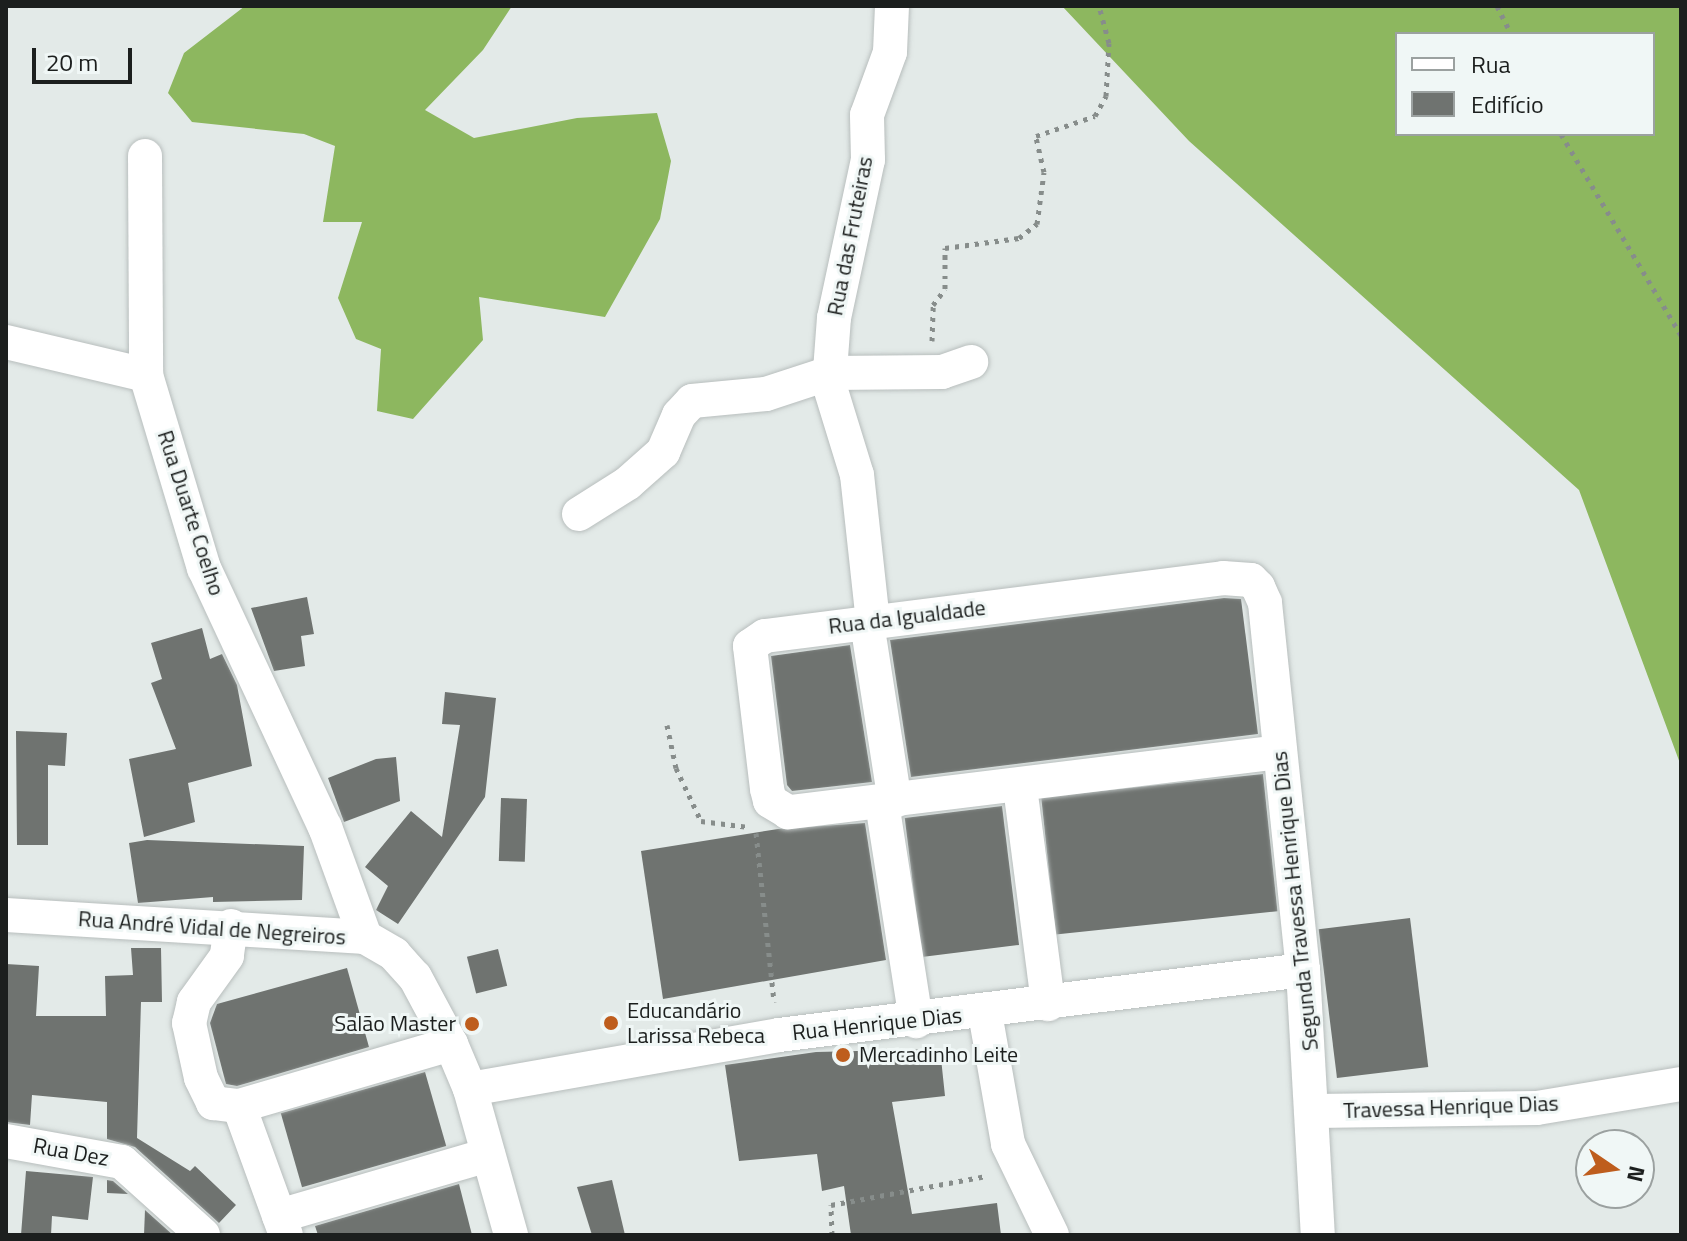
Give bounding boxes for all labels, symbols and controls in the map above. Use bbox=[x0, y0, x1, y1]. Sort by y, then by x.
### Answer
scale bar bbox=[36, 32, 136, 82]
legend bbox=[1395, 32, 1655, 136]
text: 20 m bbox=[46, 44, 98, 80]
text: Rua bbox=[1471, 46, 1510, 82]
text: Edifício bbox=[1471, 86, 1544, 122]
street label: Rua das Fruteiras bbox=[822, 154, 878, 318]
street label: Rua Duarte Coelho bbox=[152, 427, 230, 599]
street label: Rua da Igualdade bbox=[827, 594, 987, 640]
street label: Segunda Travessa Henrique Dias bbox=[1266, 750, 1324, 1052]
street label: Rua André Vidal de Negreiros bbox=[77, 905, 347, 951]
place label: Educandário Larissa Rebeca bbox=[627, 997, 765, 1048]
street label: Rua Henrique Dias bbox=[791, 1002, 963, 1046]
place label: Salão Master bbox=[334, 1011, 456, 1037]
marker: Educandário Larissa Rebeca bbox=[602, 1014, 620, 1032]
marker: Salão Master bbox=[463, 1015, 481, 1033]
place label: Mercadinho Leite bbox=[859, 1042, 1018, 1068]
marker: Mercadinho Leite bbox=[834, 1046, 852, 1064]
street label: Travessa Henrique Dias bbox=[1343, 1090, 1559, 1124]
north arrow bbox=[1575, 1129, 1655, 1209]
street label: Rua Dez bbox=[31, 1132, 111, 1172]
text: N bbox=[1618, 1163, 1655, 1185]

